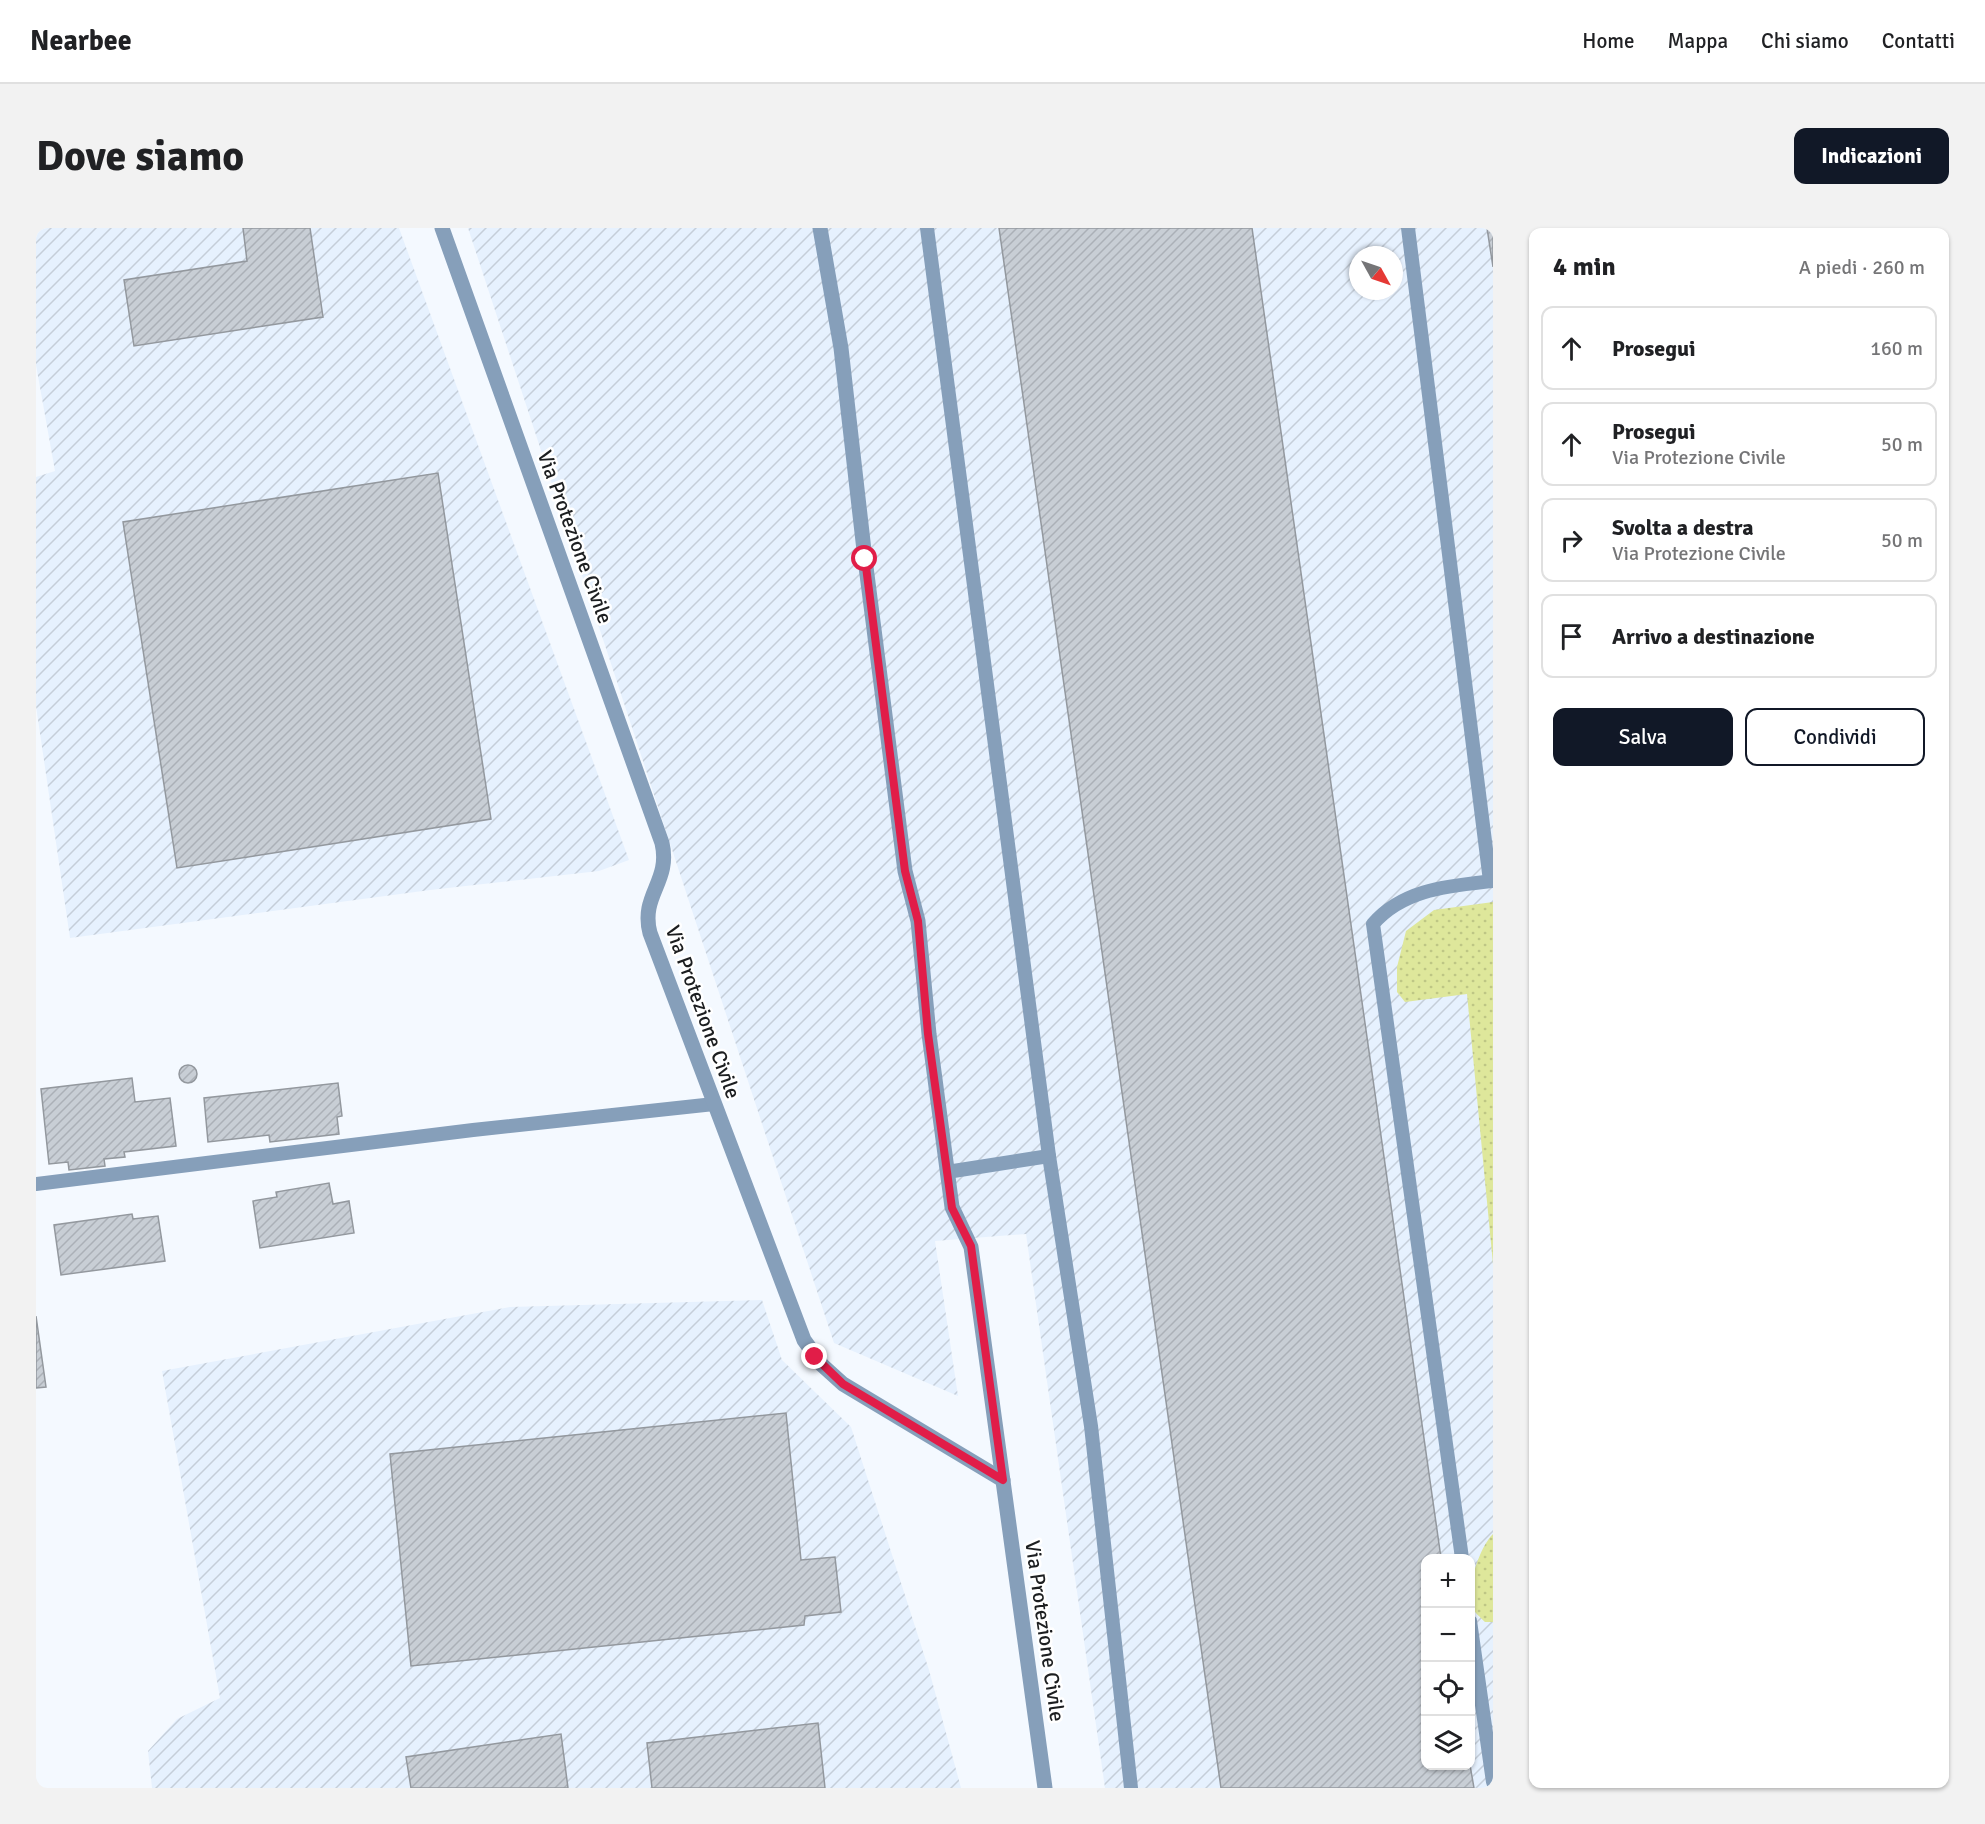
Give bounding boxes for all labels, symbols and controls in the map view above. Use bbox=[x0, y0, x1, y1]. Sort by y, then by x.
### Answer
text: Nearbee bbox=[30, 24, 132, 58]
text: Home bbox=[1582, 28, 1635, 54]
text: Mappa bbox=[1668, 28, 1728, 54]
text: Chi siamo bbox=[1761, 28, 1849, 54]
text: Contatti bbox=[1882, 28, 1955, 54]
button: Indicazioni bbox=[1794, 128, 1949, 184]
text: Dove siamo bbox=[36, 131, 244, 182]
north arrow bbox=[1349, 246, 1403, 300]
text: 4 min bbox=[1553, 251, 1616, 283]
text: A piedi · 260 m bbox=[1799, 255, 1925, 280]
icon: ahead bbox=[1555, 332, 1588, 365]
text: Prosegui bbox=[1612, 335, 1696, 362]
text: 160 m bbox=[1870, 336, 1923, 361]
text: Prosegui bbox=[1612, 418, 1696, 445]
icon: ahead bbox=[1555, 428, 1588, 461]
text: 50 m bbox=[1881, 432, 1923, 457]
text: Via Protezione Civile bbox=[1612, 445, 1786, 470]
street label: Via Protezione Civile bbox=[532, 447, 618, 627]
text: Svolta a destra bbox=[1612, 514, 1753, 541]
icon: right bbox=[1555, 524, 1588, 557]
text: 50 m bbox=[1881, 528, 1923, 553]
text: Via Protezione Civile bbox=[1612, 541, 1786, 566]
route start bbox=[851, 545, 877, 571]
icon: arrive bbox=[1555, 620, 1588, 653]
text: Arrivo a destinazione bbox=[1612, 623, 1815, 650]
button: Salva bbox=[1553, 708, 1733, 766]
button: Condividi bbox=[1745, 708, 1925, 766]
street label: Via Protezione Civile bbox=[660, 922, 746, 1102]
route end bbox=[801, 1343, 827, 1369]
street label: Via Protezione Civile bbox=[1019, 1539, 1071, 1723]
map controls bbox=[1421, 1554, 1475, 1770]
button: + bbox=[1421, 1554, 1475, 1608]
button: − bbox=[1421, 1608, 1475, 1662]
button: locate bbox=[1421, 1662, 1475, 1716]
button: layers bbox=[1421, 1716, 1475, 1770]

